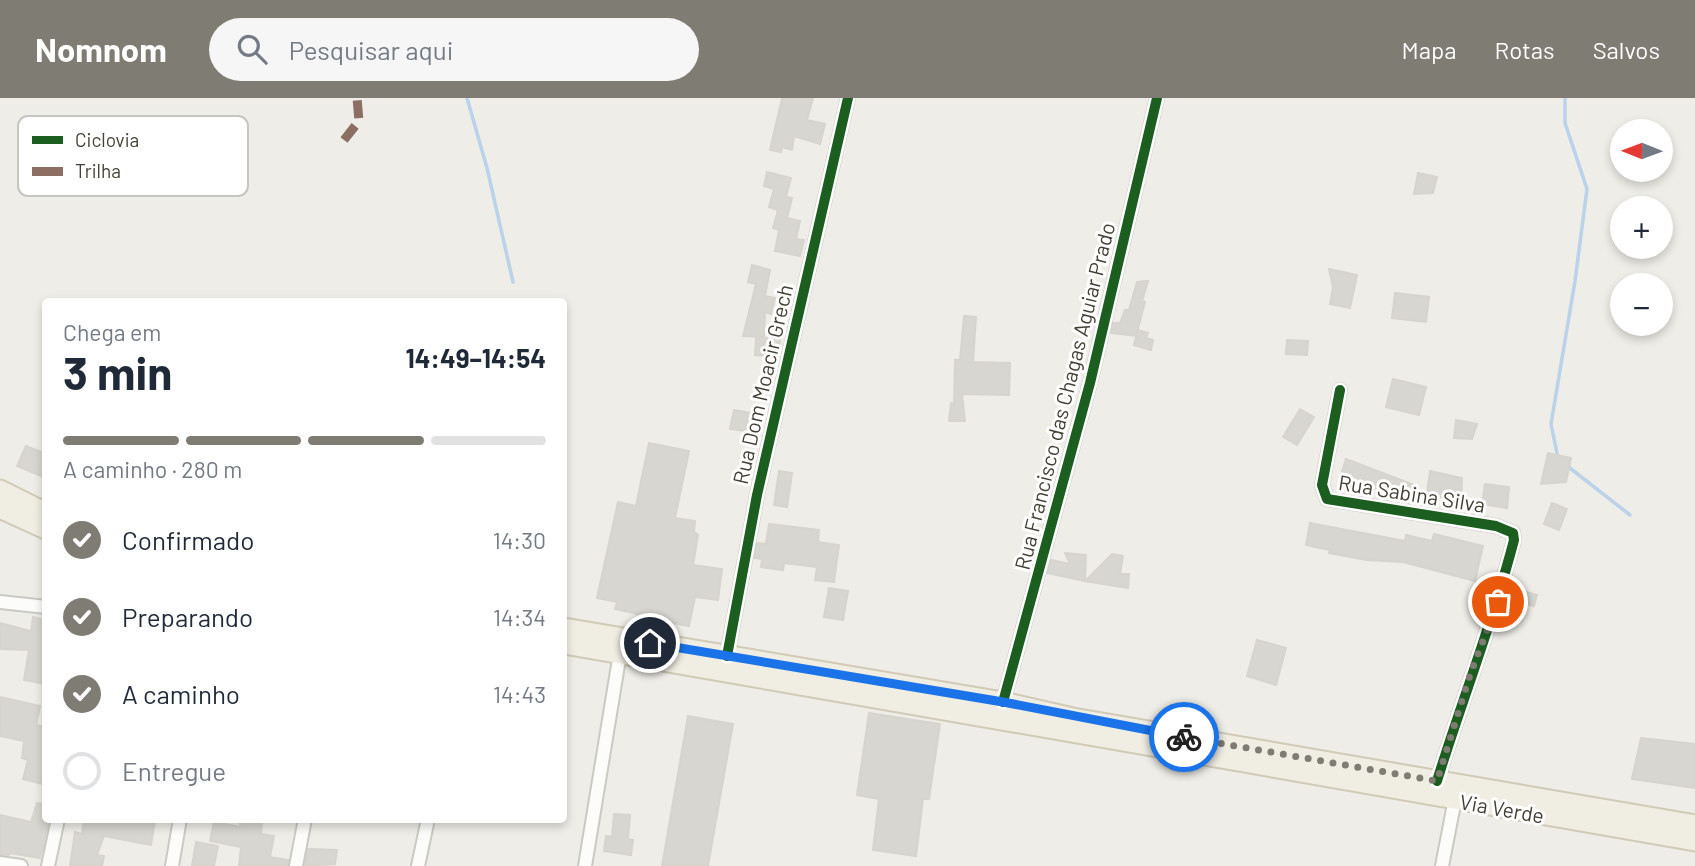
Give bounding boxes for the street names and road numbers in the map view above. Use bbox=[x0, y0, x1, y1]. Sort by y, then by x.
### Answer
street label: Rua Francisco das Chagas Aguiar Prado bbox=[1009, 220, 1119, 572]
street label: Rua Dom Moacir Grech bbox=[727, 282, 797, 486]
street label: Rua Sabina Silva bbox=[1337, 469, 1487, 517]
street label: Via Verde bbox=[1458, 788, 1546, 828]

